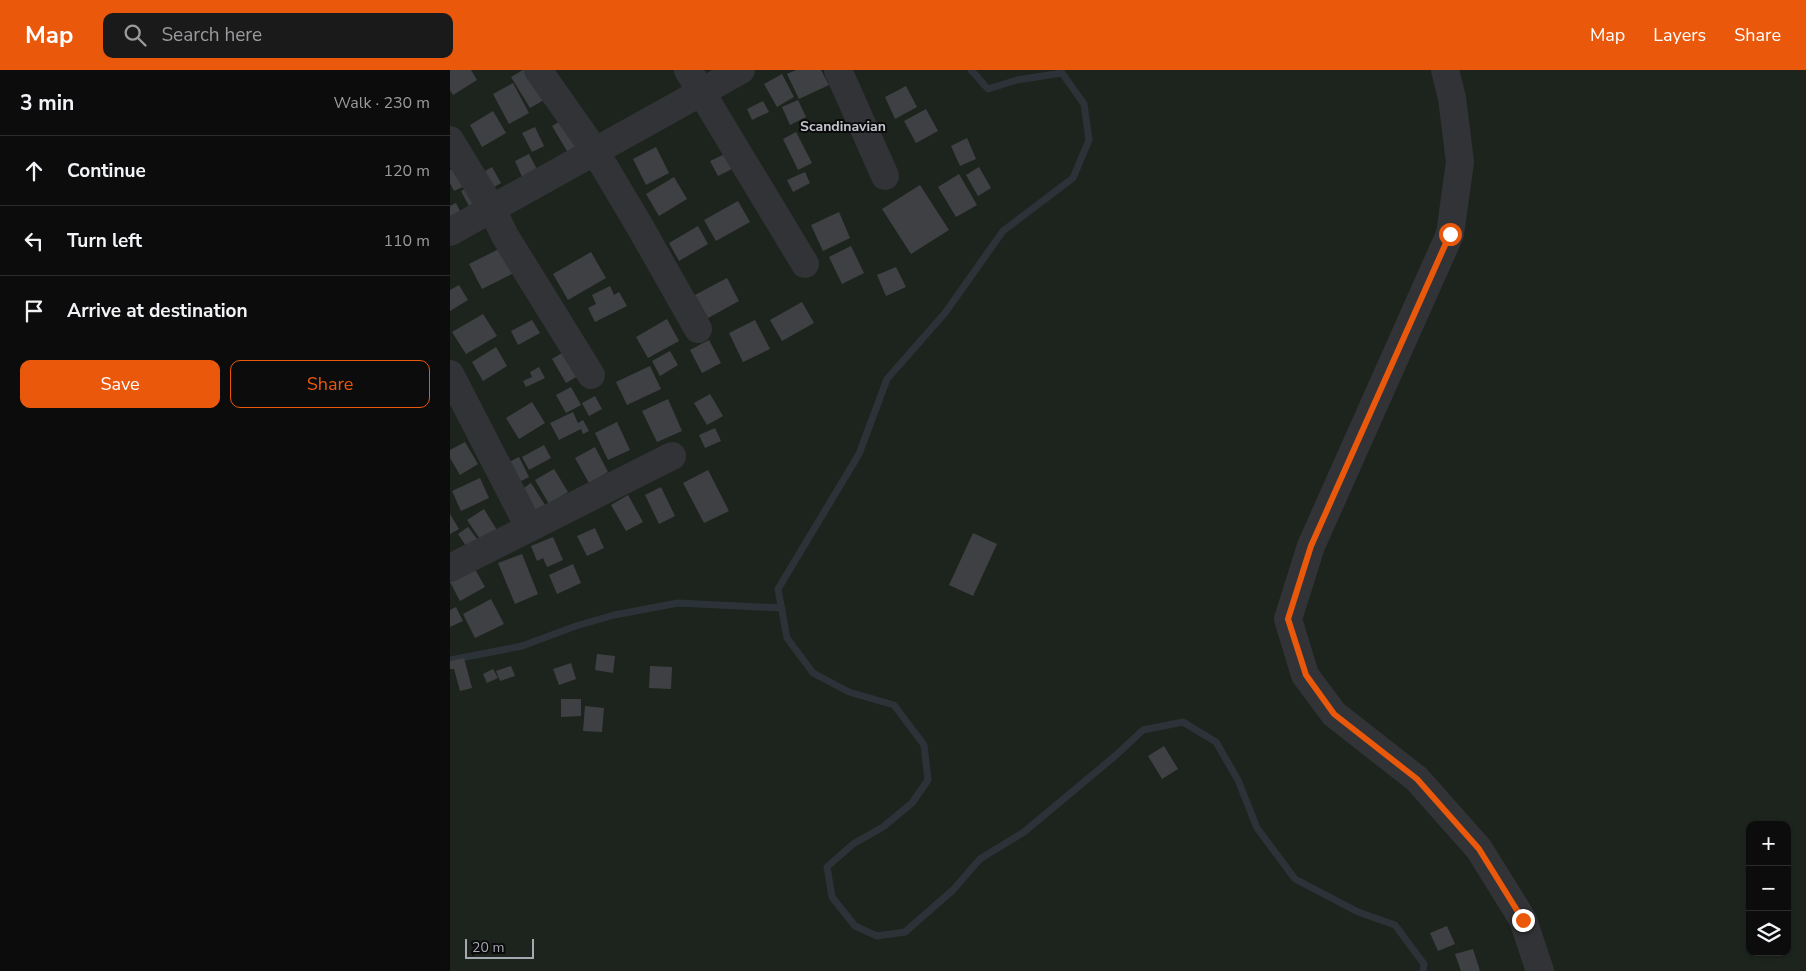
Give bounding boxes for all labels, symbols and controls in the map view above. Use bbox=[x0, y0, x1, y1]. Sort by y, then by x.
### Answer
search box bbox=[103, 13, 453, 58]
text: Map bbox=[25, 19, 73, 51]
icon: search bbox=[121, 21, 149, 49]
text: Search here bbox=[161, 22, 262, 48]
text: Map bbox=[1590, 23, 1625, 47]
text: Layers bbox=[1653, 23, 1706, 47]
text: Share bbox=[1734, 23, 1781, 47]
text: 3 min bbox=[20, 89, 74, 117]
text: Walk · 230 m bbox=[334, 92, 430, 114]
district label: Scandinavian bbox=[800, 117, 886, 136]
icon: ahead bbox=[20, 157, 48, 185]
text: Continue bbox=[67, 158, 146, 184]
text: 120 m bbox=[383, 160, 430, 182]
route start bbox=[1439, 223, 1462, 246]
icon: left bbox=[20, 227, 48, 255]
text: Turn left bbox=[67, 228, 142, 254]
text: 110 m bbox=[383, 230, 430, 252]
icon: arrive bbox=[20, 297, 48, 325]
text: Arrive at destination bbox=[67, 298, 248, 324]
button: Save bbox=[20, 360, 220, 408]
button: Share bbox=[230, 360, 430, 408]
map controls bbox=[1746, 821, 1791, 956]
button: + bbox=[1746, 821, 1791, 866]
button: − bbox=[1746, 866, 1791, 911]
route end bbox=[1512, 909, 1535, 932]
button: layers bbox=[1746, 911, 1791, 956]
scale bar bbox=[465, 936, 534, 959]
text: 20 m bbox=[472, 938, 504, 957]

